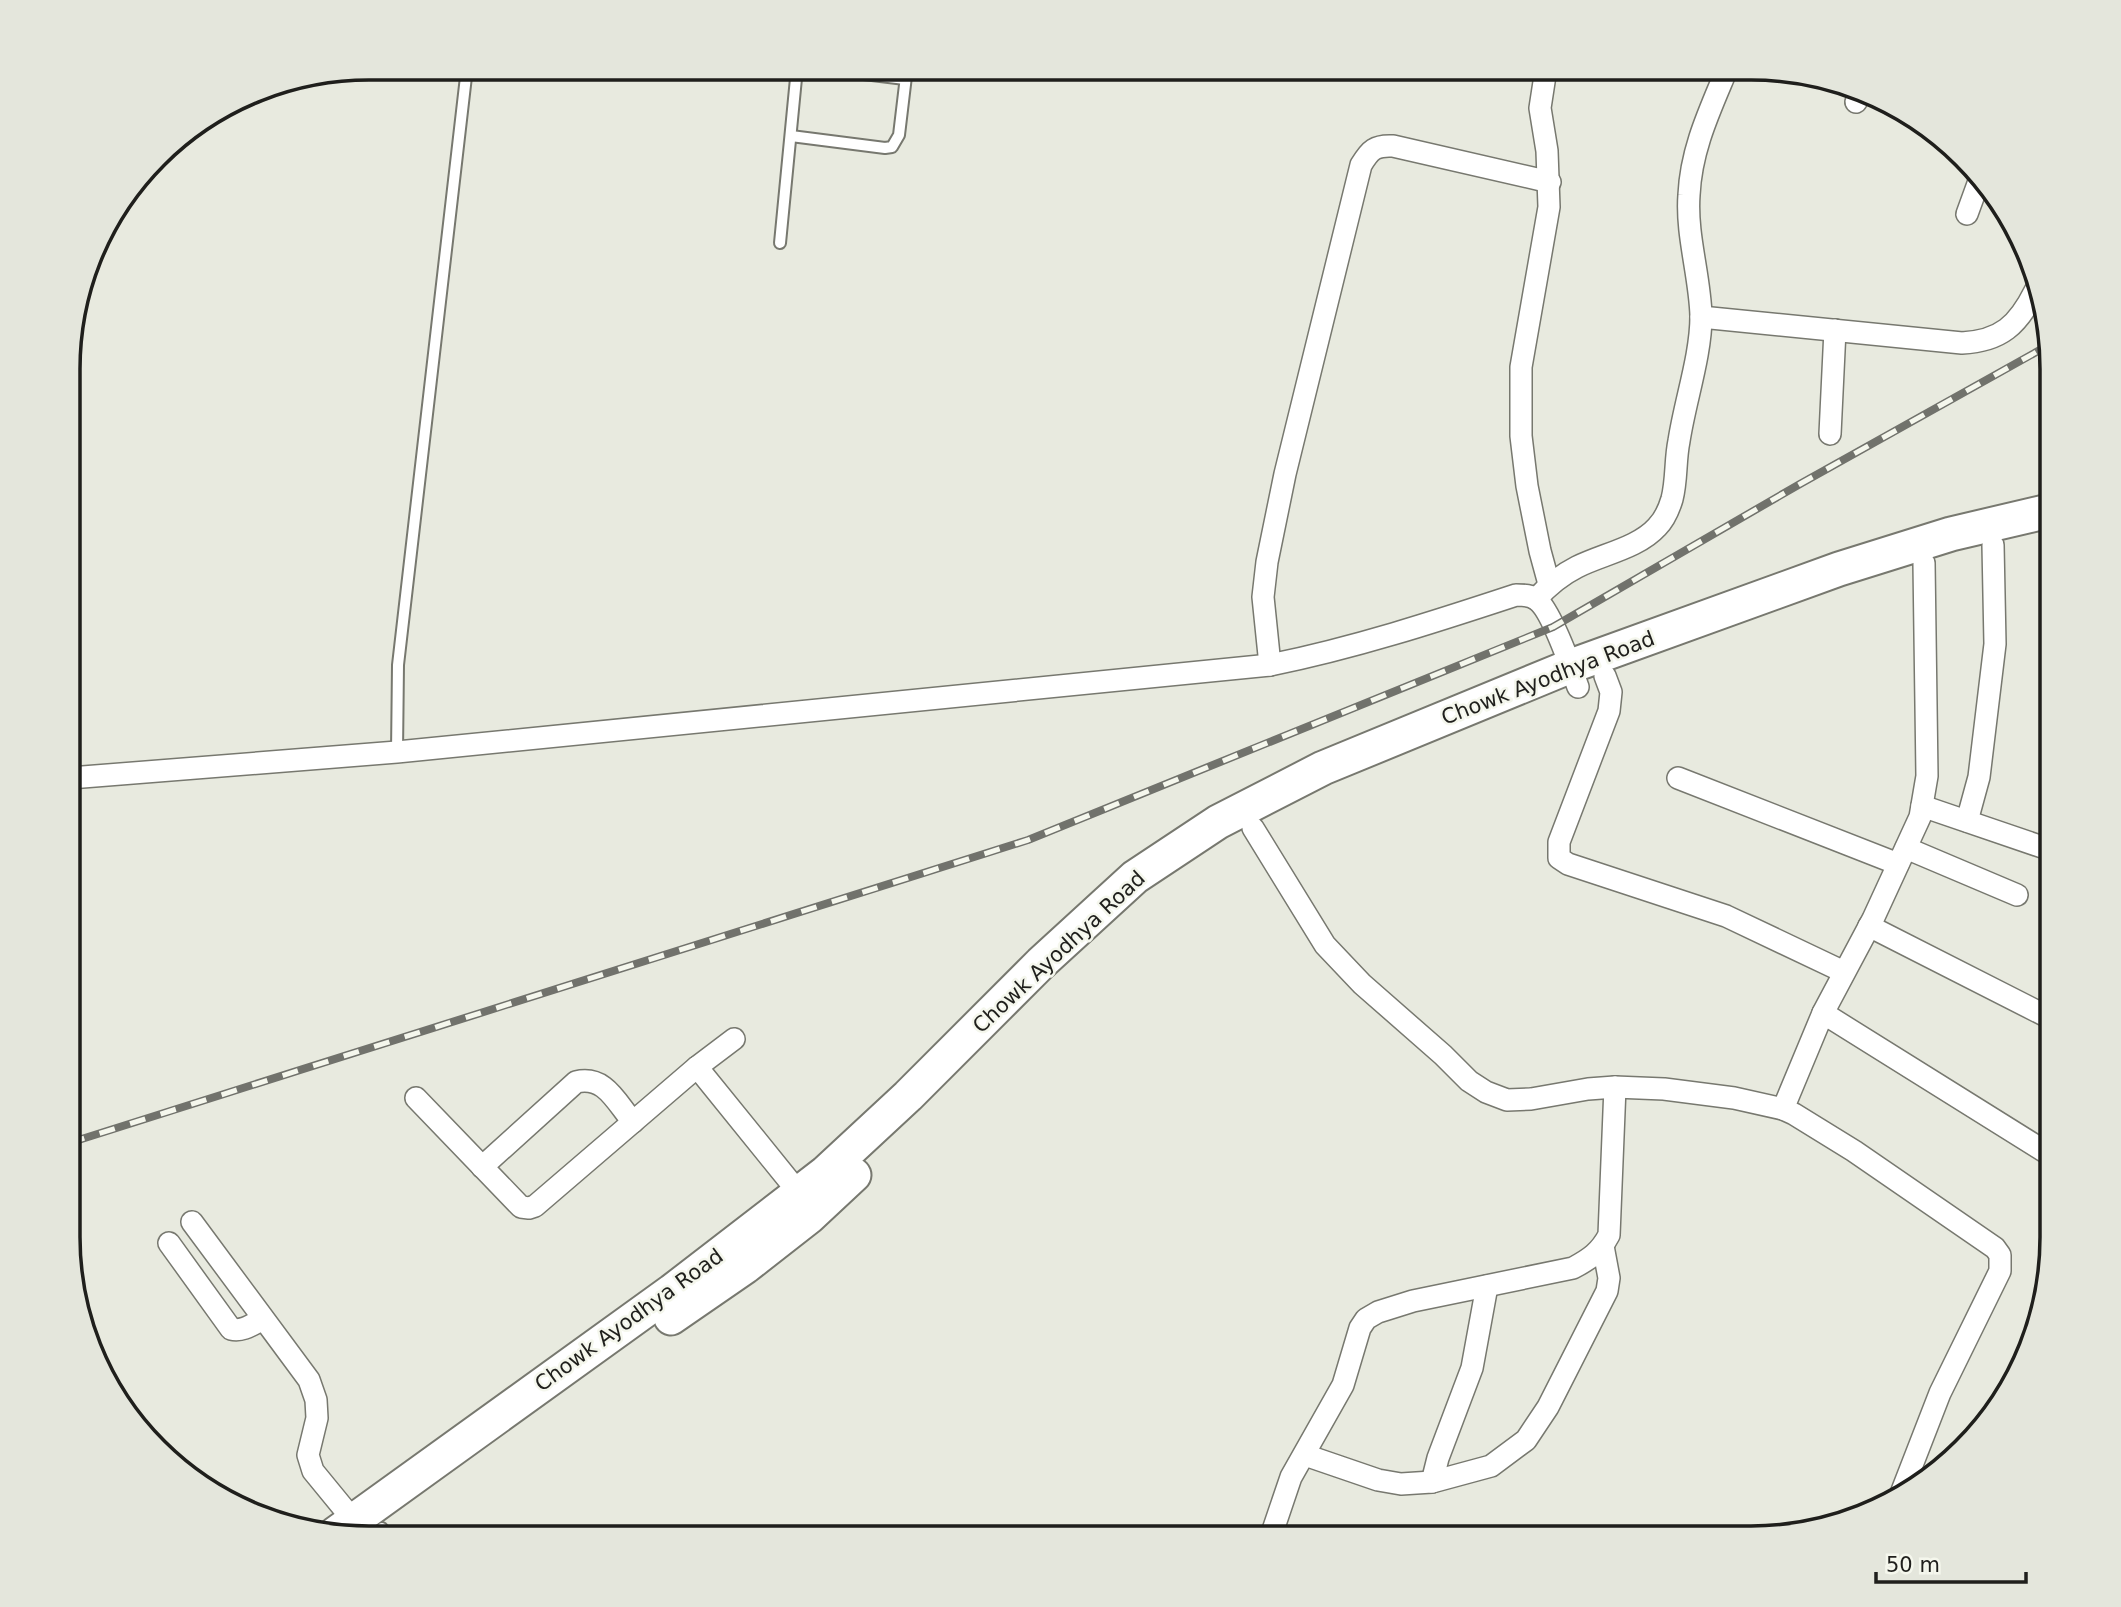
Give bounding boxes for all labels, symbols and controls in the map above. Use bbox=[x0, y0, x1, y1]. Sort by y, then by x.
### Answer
street label: Chowk Ayodhya Road bbox=[1438, 626, 1658, 730]
street label: Chowk Ayodhya Road bbox=[968, 866, 1150, 1038]
street label: Chowk Ayodhya Road bbox=[530, 1244, 728, 1396]
scale bar bbox=[1876, 1540, 2026, 1584]
text: 50 m bbox=[1886, 1553, 1940, 1577]

